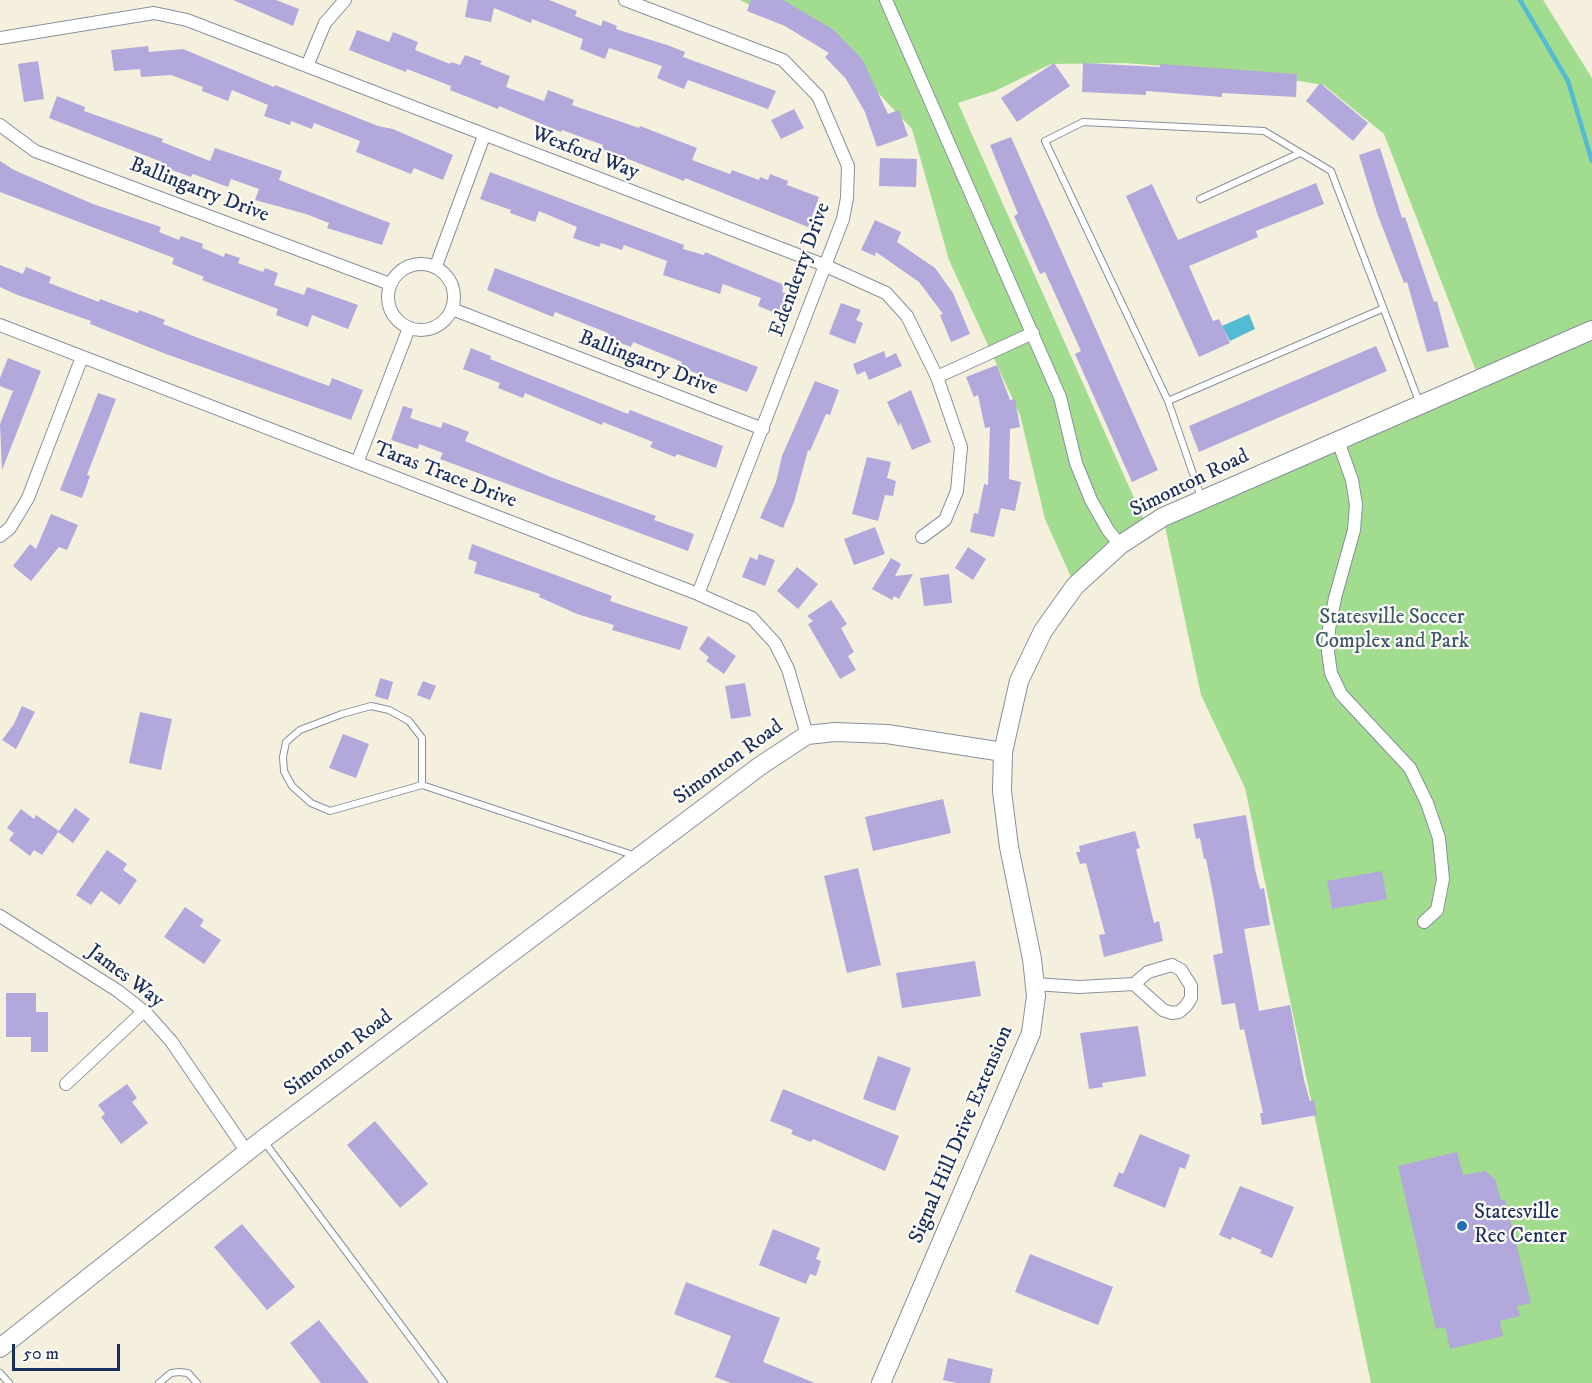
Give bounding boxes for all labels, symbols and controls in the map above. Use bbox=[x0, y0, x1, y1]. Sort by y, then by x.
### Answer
street label: Wexford Way bbox=[528, 122, 642, 186]
street label: Ballingarry Drive bbox=[126, 153, 272, 229]
street label: Edenderry Drive bbox=[765, 199, 837, 341]
street label: Ballingarry Drive bbox=[575, 326, 721, 402]
street label: Taras Trace Drive bbox=[370, 437, 520, 515]
street label: Simonton Road bbox=[1126, 444, 1254, 524]
park label: Statesville Soccer Complex and Park bbox=[1315, 606, 1469, 656]
street label: Simonton Road bbox=[669, 715, 789, 811]
street label: James Way bbox=[82, 940, 168, 1014]
street label: Simonton Road bbox=[280, 1005, 398, 1103]
street label: Signal Hill Drive Extension bbox=[905, 1022, 1019, 1248]
place label: Statesville Rec Center bbox=[1474, 1201, 1567, 1251]
marker: Statesville Rec Center bbox=[1455, 1219, 1469, 1233]
scale bar bbox=[15, 1332, 123, 1370]
text: 50 m bbox=[23, 1343, 59, 1365]

